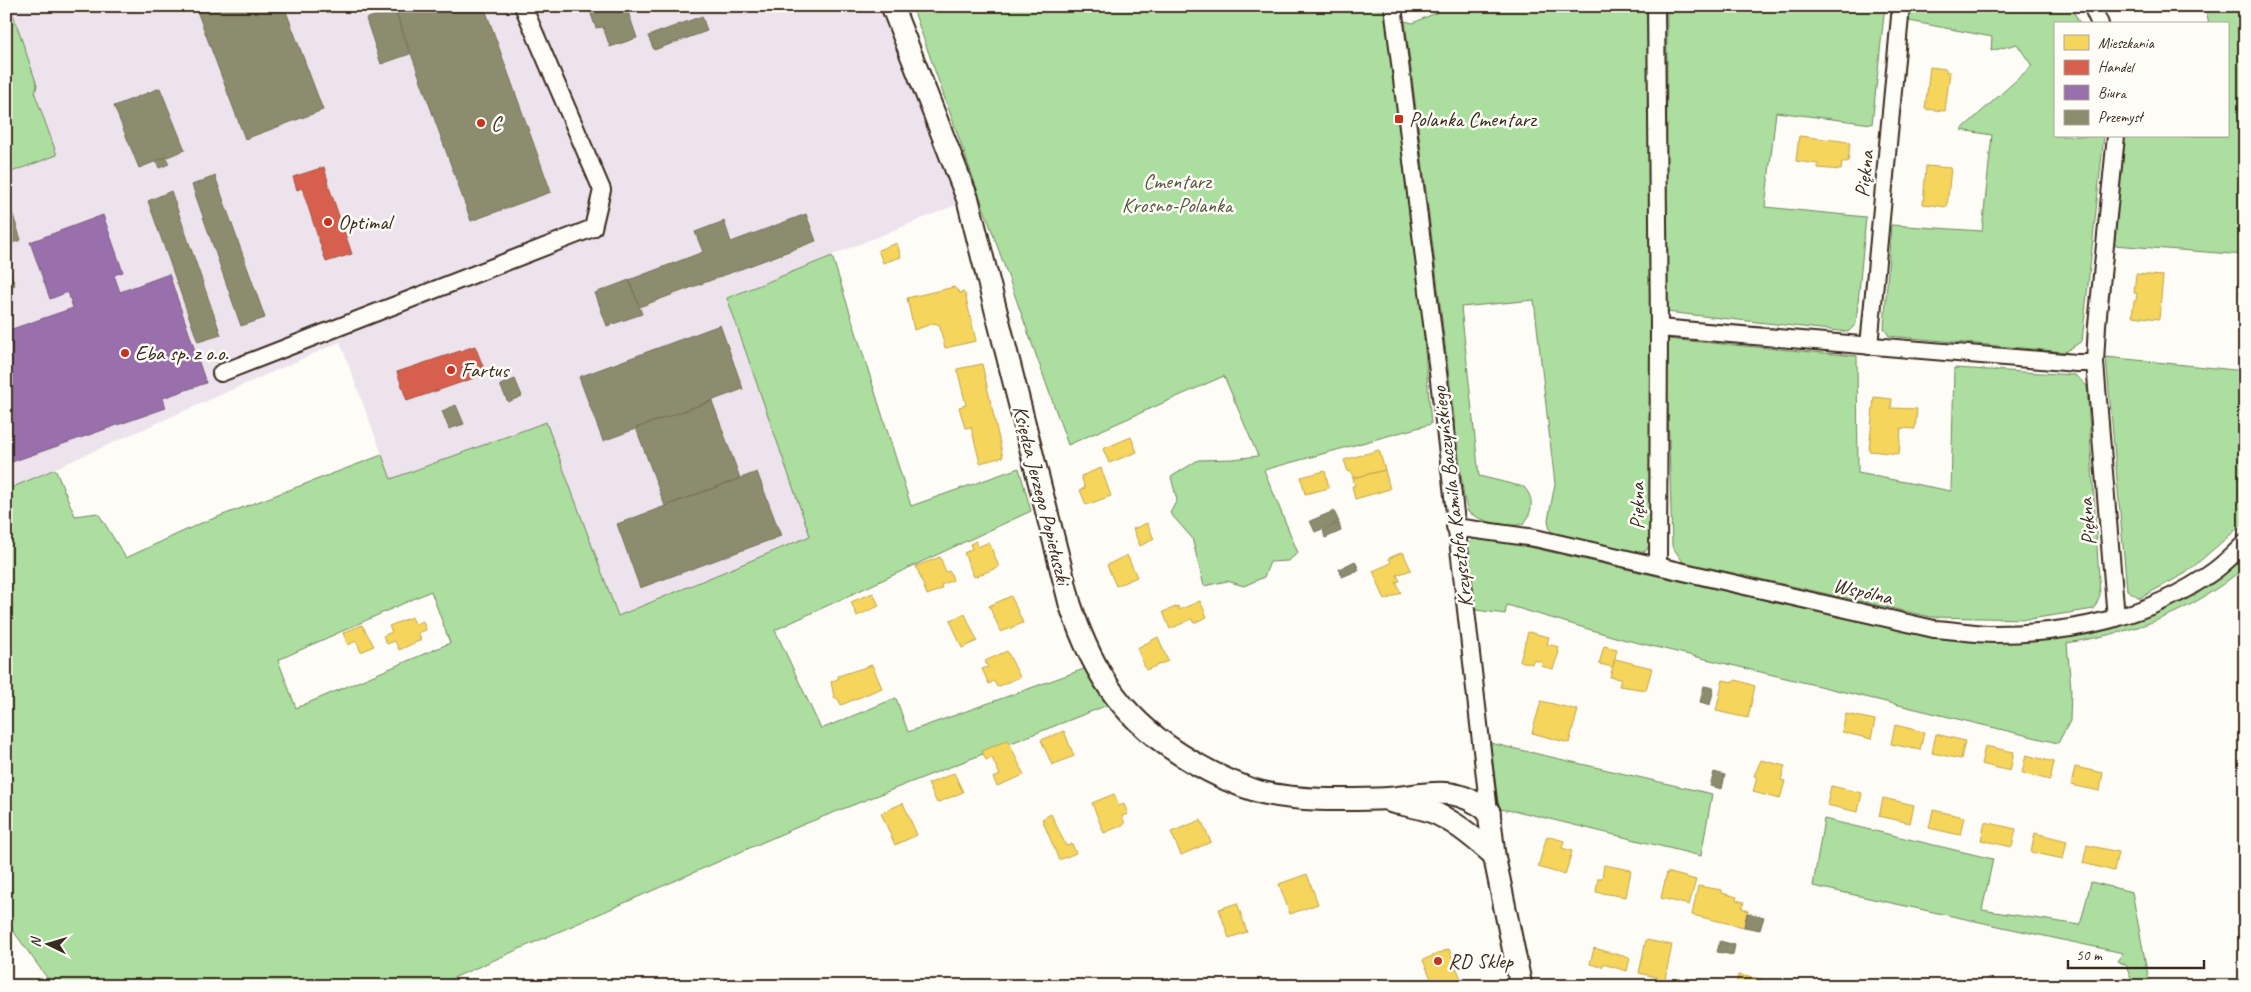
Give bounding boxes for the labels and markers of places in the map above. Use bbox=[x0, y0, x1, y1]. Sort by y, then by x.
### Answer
place label: Polanka Cmentarz bbox=[1409, 106, 1538, 132]
place label: C bbox=[491, 110, 503, 136]
marker: Polanka Cmentarz bbox=[1393, 113, 1405, 125]
marker: C bbox=[475, 117, 487, 129]
place label: Optimal bbox=[338, 209, 395, 235]
marker: Optimal bbox=[322, 216, 334, 228]
place label: Eba sp. z o.o. bbox=[135, 340, 229, 366]
marker: Eba sp. z o.o. bbox=[119, 347, 131, 359]
place label: Fartus bbox=[461, 357, 510, 383]
marker: Fartus bbox=[445, 364, 457, 376]
place label: RD Sklep bbox=[1448, 948, 1515, 974]
marker: RD Sklep bbox=[1432, 955, 1444, 967]

